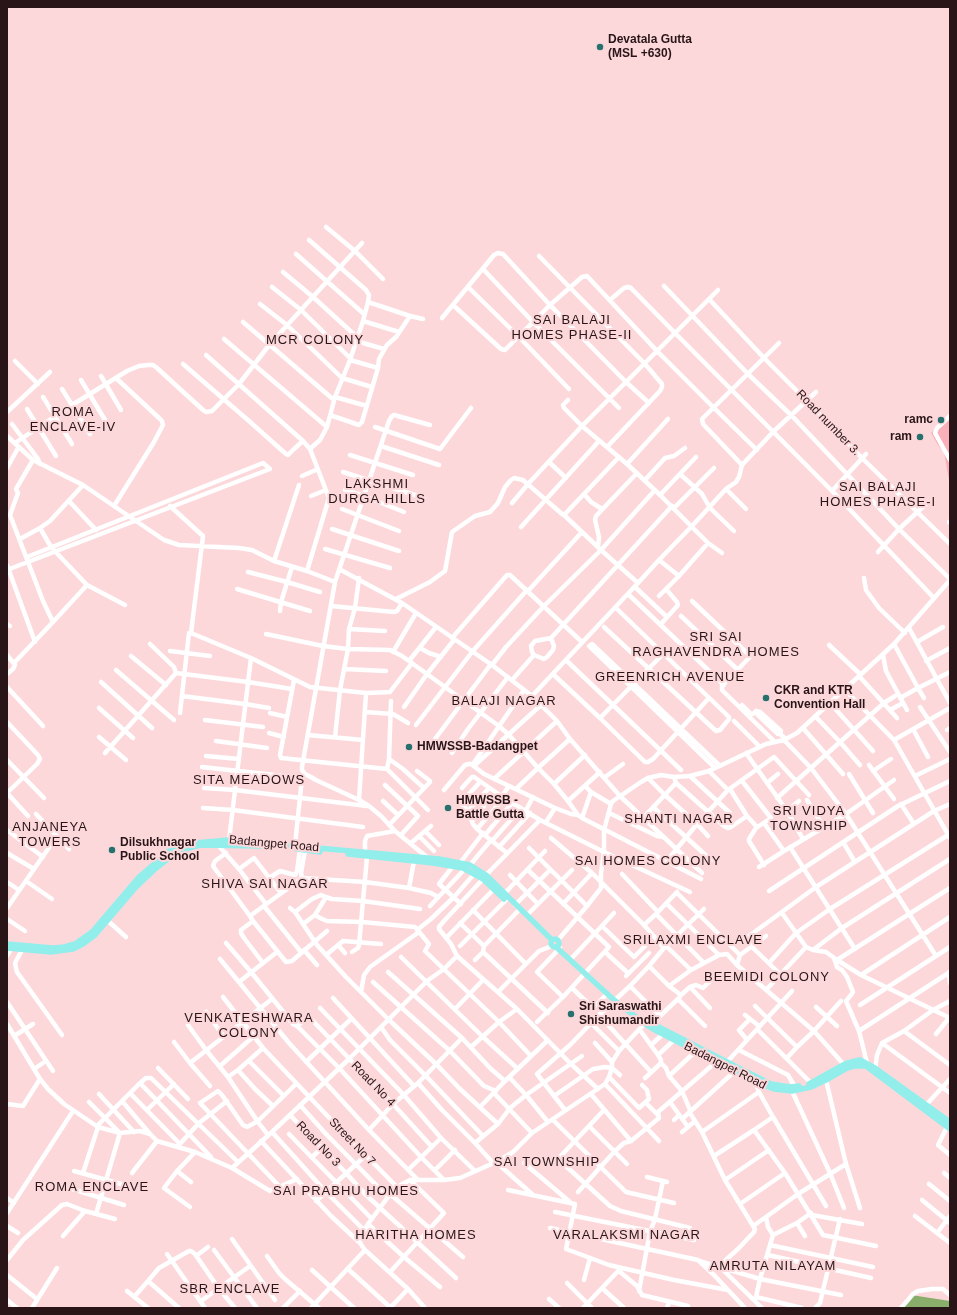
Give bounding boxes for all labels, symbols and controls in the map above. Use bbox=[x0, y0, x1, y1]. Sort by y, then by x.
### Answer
place label: Devatala Gutta (MSL +630) bbox=[608, 33, 692, 61]
marker: Devatala Gutta (MSL +630) bbox=[595, 42, 605, 52]
district label: SAI BALAJI HOMES PHASE-II bbox=[512, 312, 632, 343]
district label: MCR COLONY bbox=[266, 332, 364, 348]
street label: Road number 3. bbox=[793, 387, 863, 459]
district label: ROMA ENCLAVE-IV bbox=[30, 404, 116, 435]
place label: ramc bbox=[904, 413, 933, 427]
marker: ramc bbox=[936, 415, 946, 425]
place label: ram bbox=[890, 430, 912, 444]
marker: ram bbox=[915, 432, 925, 442]
district label: LAKSHMI DURGA HILLS bbox=[328, 476, 426, 507]
district label: SAI BALAJI HOMES PHASE-I bbox=[820, 479, 936, 510]
district label: SRI SAI RAGHAVENDRA HOMES bbox=[632, 629, 800, 660]
district label: GREENRICH AVENUE bbox=[595, 669, 745, 685]
place label: CKR and KTR Convention Hall bbox=[774, 684, 865, 712]
district label: BALAJI NAGAR bbox=[451, 693, 557, 709]
marker: CKR and KTR Convention Hall bbox=[761, 693, 771, 703]
place label: HMWSSB-Badangpet bbox=[417, 740, 538, 754]
marker: HMWSSB-Badangpet bbox=[404, 742, 414, 752]
district label: SITA MEADOWS bbox=[193, 772, 305, 788]
place label: HMWSSB - Battle Gutta bbox=[456, 794, 524, 822]
marker: HMWSSB - Battle Gutta bbox=[443, 803, 453, 813]
district label: SRI VIDYA TOWNSHIP bbox=[770, 803, 848, 834]
district label: SHANTI NAGAR bbox=[624, 811, 734, 827]
district label: ANJANEYA TOWERS bbox=[12, 819, 88, 850]
street label: Badangpet Road bbox=[229, 833, 319, 855]
place label: Dilsukhnagar Public School bbox=[120, 836, 199, 864]
marker: Dilsukhnagar Public School bbox=[107, 845, 117, 855]
district label: SAI HOMES COLONY bbox=[575, 853, 721, 869]
district label: SHIVA SAI NAGAR bbox=[201, 876, 329, 892]
district label: SRILAXMI ENCLAVE bbox=[623, 932, 763, 948]
district label: BEEMIDI COLONY bbox=[704, 969, 830, 985]
place label: Sri Saraswathi Shishumandir bbox=[579, 1000, 662, 1028]
marker: Sri Saraswathi Shishumandir bbox=[566, 1009, 576, 1019]
district label: VENKATESHWARA COLONY bbox=[184, 1010, 314, 1041]
street label: Badangpet Road bbox=[682, 1039, 768, 1093]
street label: Road No 4 bbox=[348, 1058, 398, 1110]
street label: Street No 7 bbox=[326, 1115, 378, 1169]
street label: Road No 3 bbox=[293, 1118, 343, 1170]
district label: SAI TOWNSHIP bbox=[494, 1154, 600, 1170]
district label: ROMA ENCLAVE bbox=[35, 1179, 149, 1195]
district label: SAI PRABHU HOMES bbox=[273, 1183, 419, 1199]
district label: HARITHA HOMES bbox=[355, 1227, 477, 1243]
district label: VARALAKSMI NAGAR bbox=[553, 1227, 701, 1243]
district label: AMRUTA NILAYAM bbox=[710, 1258, 836, 1274]
district label: SBR ENCLAVE bbox=[179, 1281, 281, 1297]

